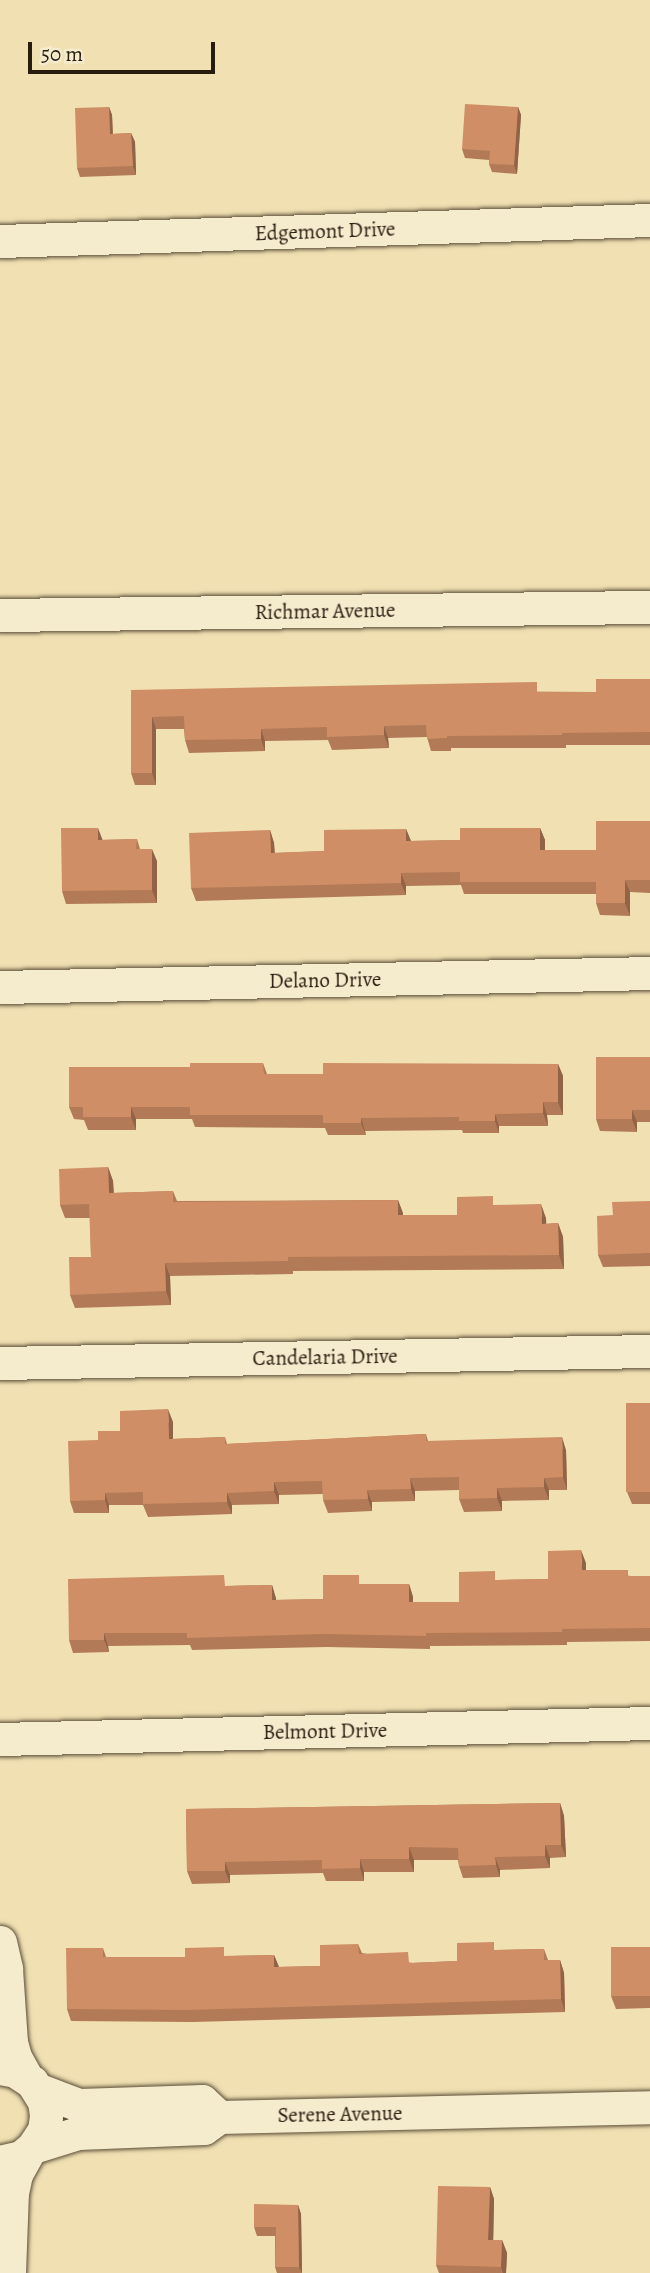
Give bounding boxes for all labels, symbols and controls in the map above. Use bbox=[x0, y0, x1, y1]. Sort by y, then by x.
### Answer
scale bar bbox=[32, 28, 219, 72]
text: 50 m bbox=[41, 40, 83, 68]
street label: Edgemont Drive bbox=[254, 216, 396, 246]
street label: Richmar Avenue bbox=[254, 597, 396, 625]
street label: Delano Drive bbox=[269, 966, 381, 994]
street label: Candelaria Drive bbox=[252, 1343, 398, 1371]
street label: Belmont Drive bbox=[263, 1717, 387, 1745]
street label: Serene Avenue bbox=[277, 2100, 403, 2128]

